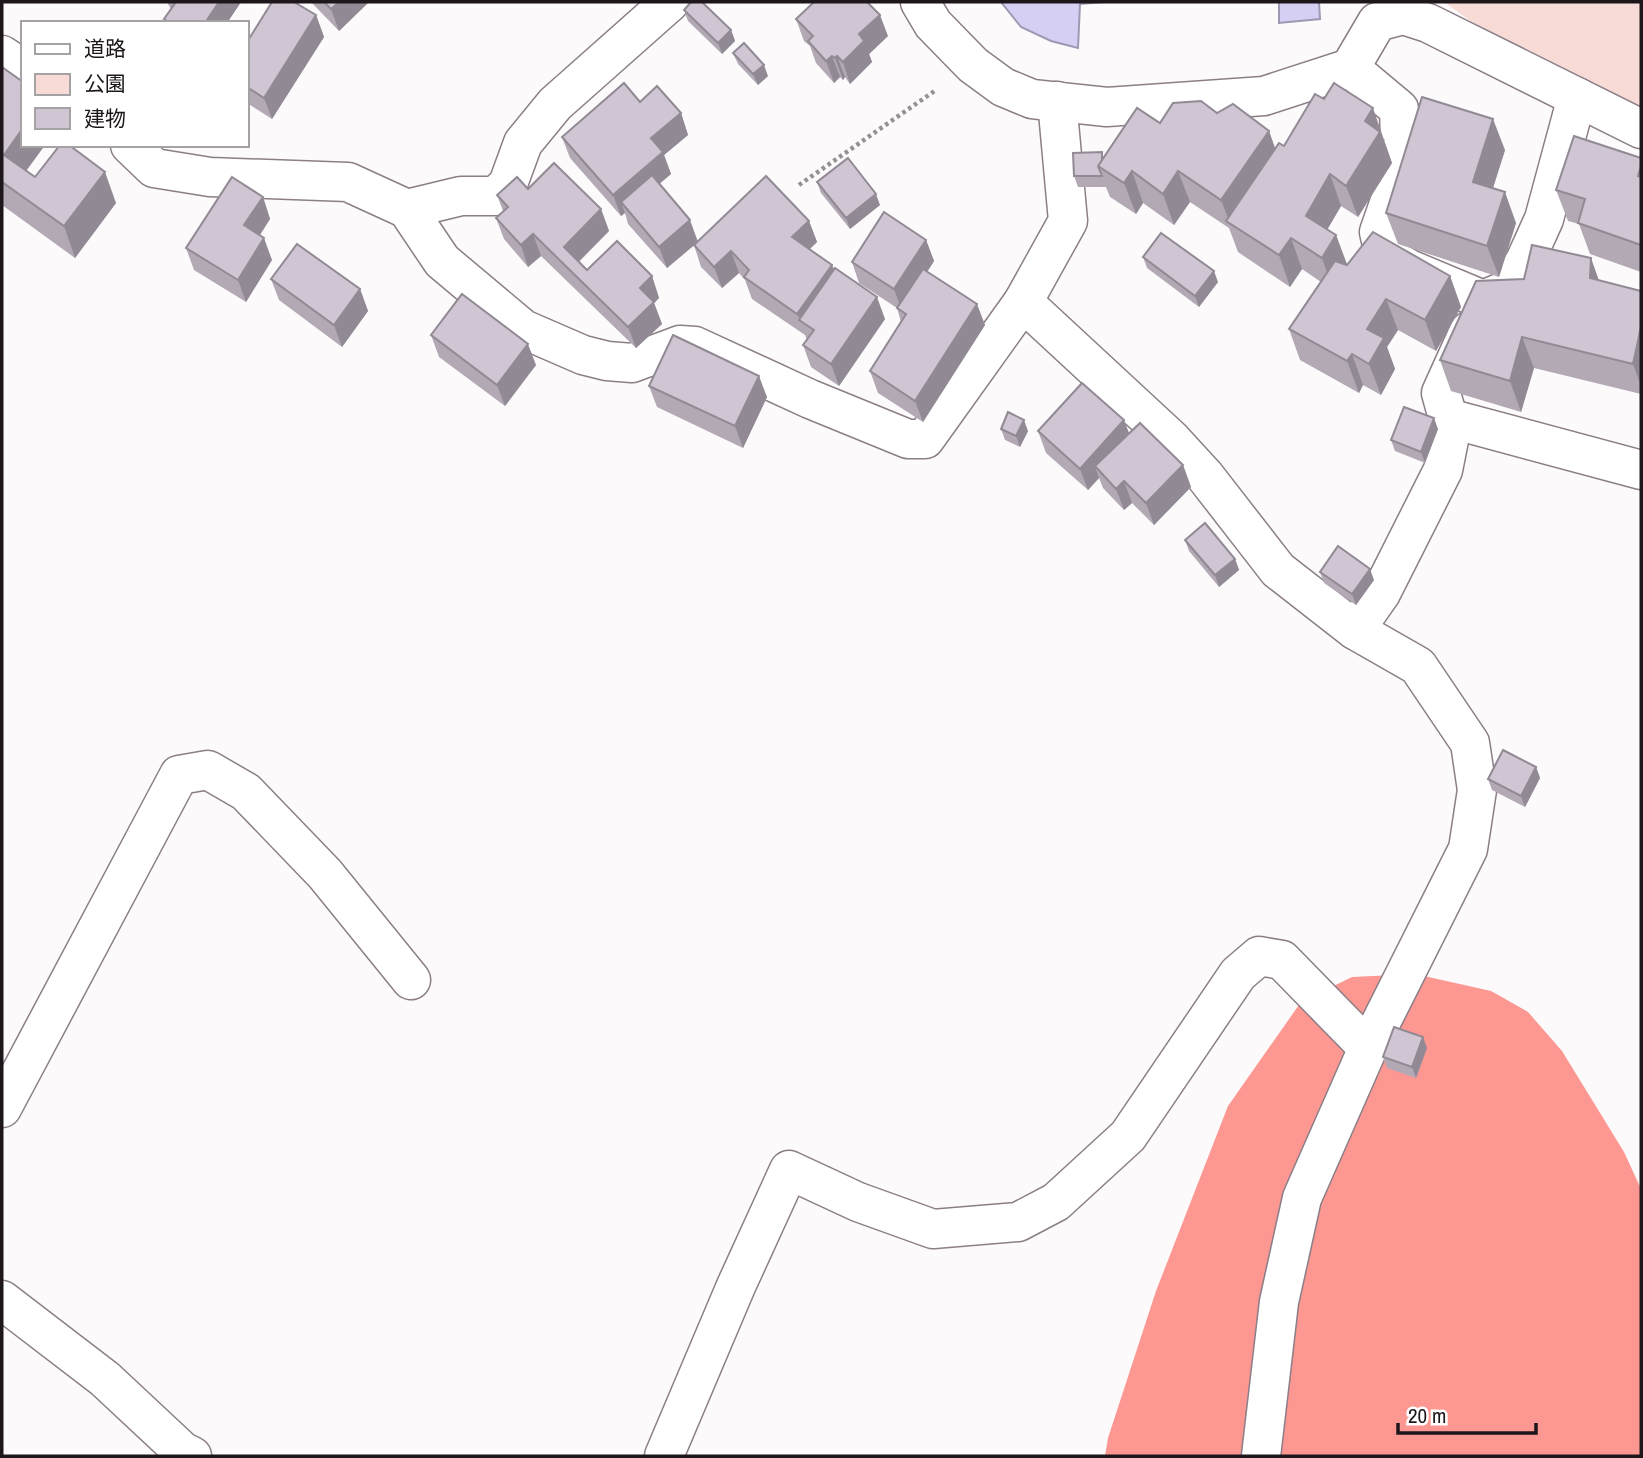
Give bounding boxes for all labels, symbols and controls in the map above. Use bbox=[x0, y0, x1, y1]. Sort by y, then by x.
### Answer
legend bbox=[21, 21, 248, 147]
text: 道路 bbox=[84, 34, 126, 63]
text: 公園 bbox=[84, 69, 126, 98]
text: 建物 bbox=[84, 104, 126, 133]
scale bar bbox=[1398, 1392, 1536, 1436]
text: 20 m bbox=[1408, 1401, 1446, 1430]

